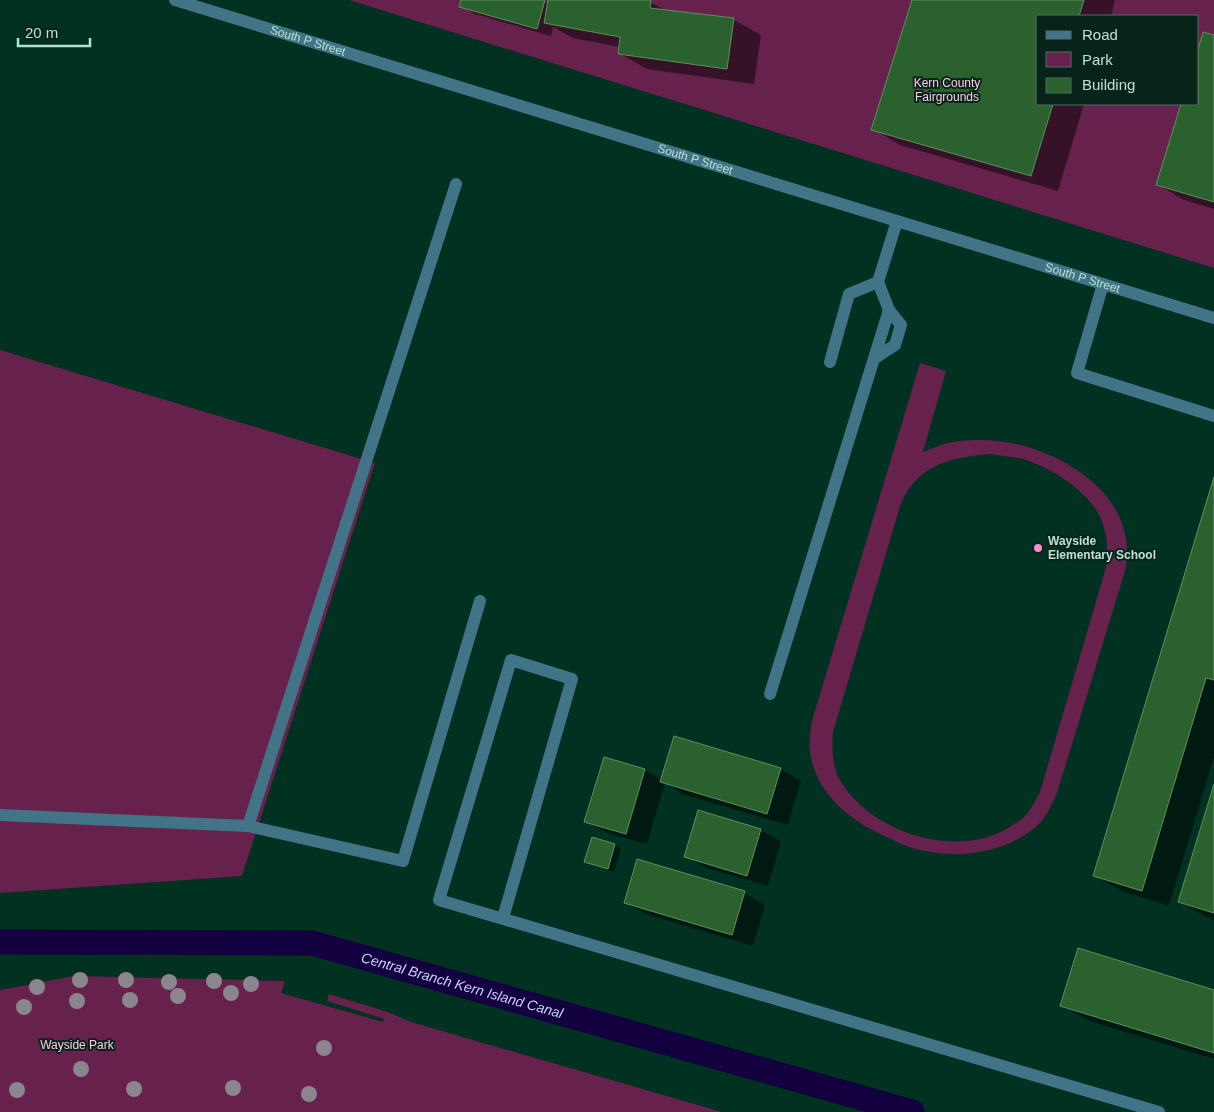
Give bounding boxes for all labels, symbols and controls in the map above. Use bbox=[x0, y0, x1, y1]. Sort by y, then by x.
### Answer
scale bar bbox=[18, 15, 90, 47]
legend bbox=[1036, 15, 1199, 105]
street label: South P Street bbox=[269, 23, 348, 59]
text: 20 m bbox=[25, 24, 58, 41]
text: Road bbox=[1082, 26, 1118, 43]
text: Park bbox=[1082, 51, 1113, 68]
park label: Kern County Fairgrounds bbox=[914, 76, 980, 104]
text: Building bbox=[1082, 76, 1135, 93]
street label: South P Street bbox=[656, 141, 735, 178]
street label: South P Street bbox=[1043, 260, 1122, 296]
place label: Wayside Elementary School bbox=[1048, 534, 1156, 562]
marker: Wayside Elementary School bbox=[1032, 542, 1044, 554]
water label: Central Branch Kern Island Canal bbox=[359, 949, 566, 1022]
park label: Wayside Park bbox=[40, 1038, 115, 1052]

